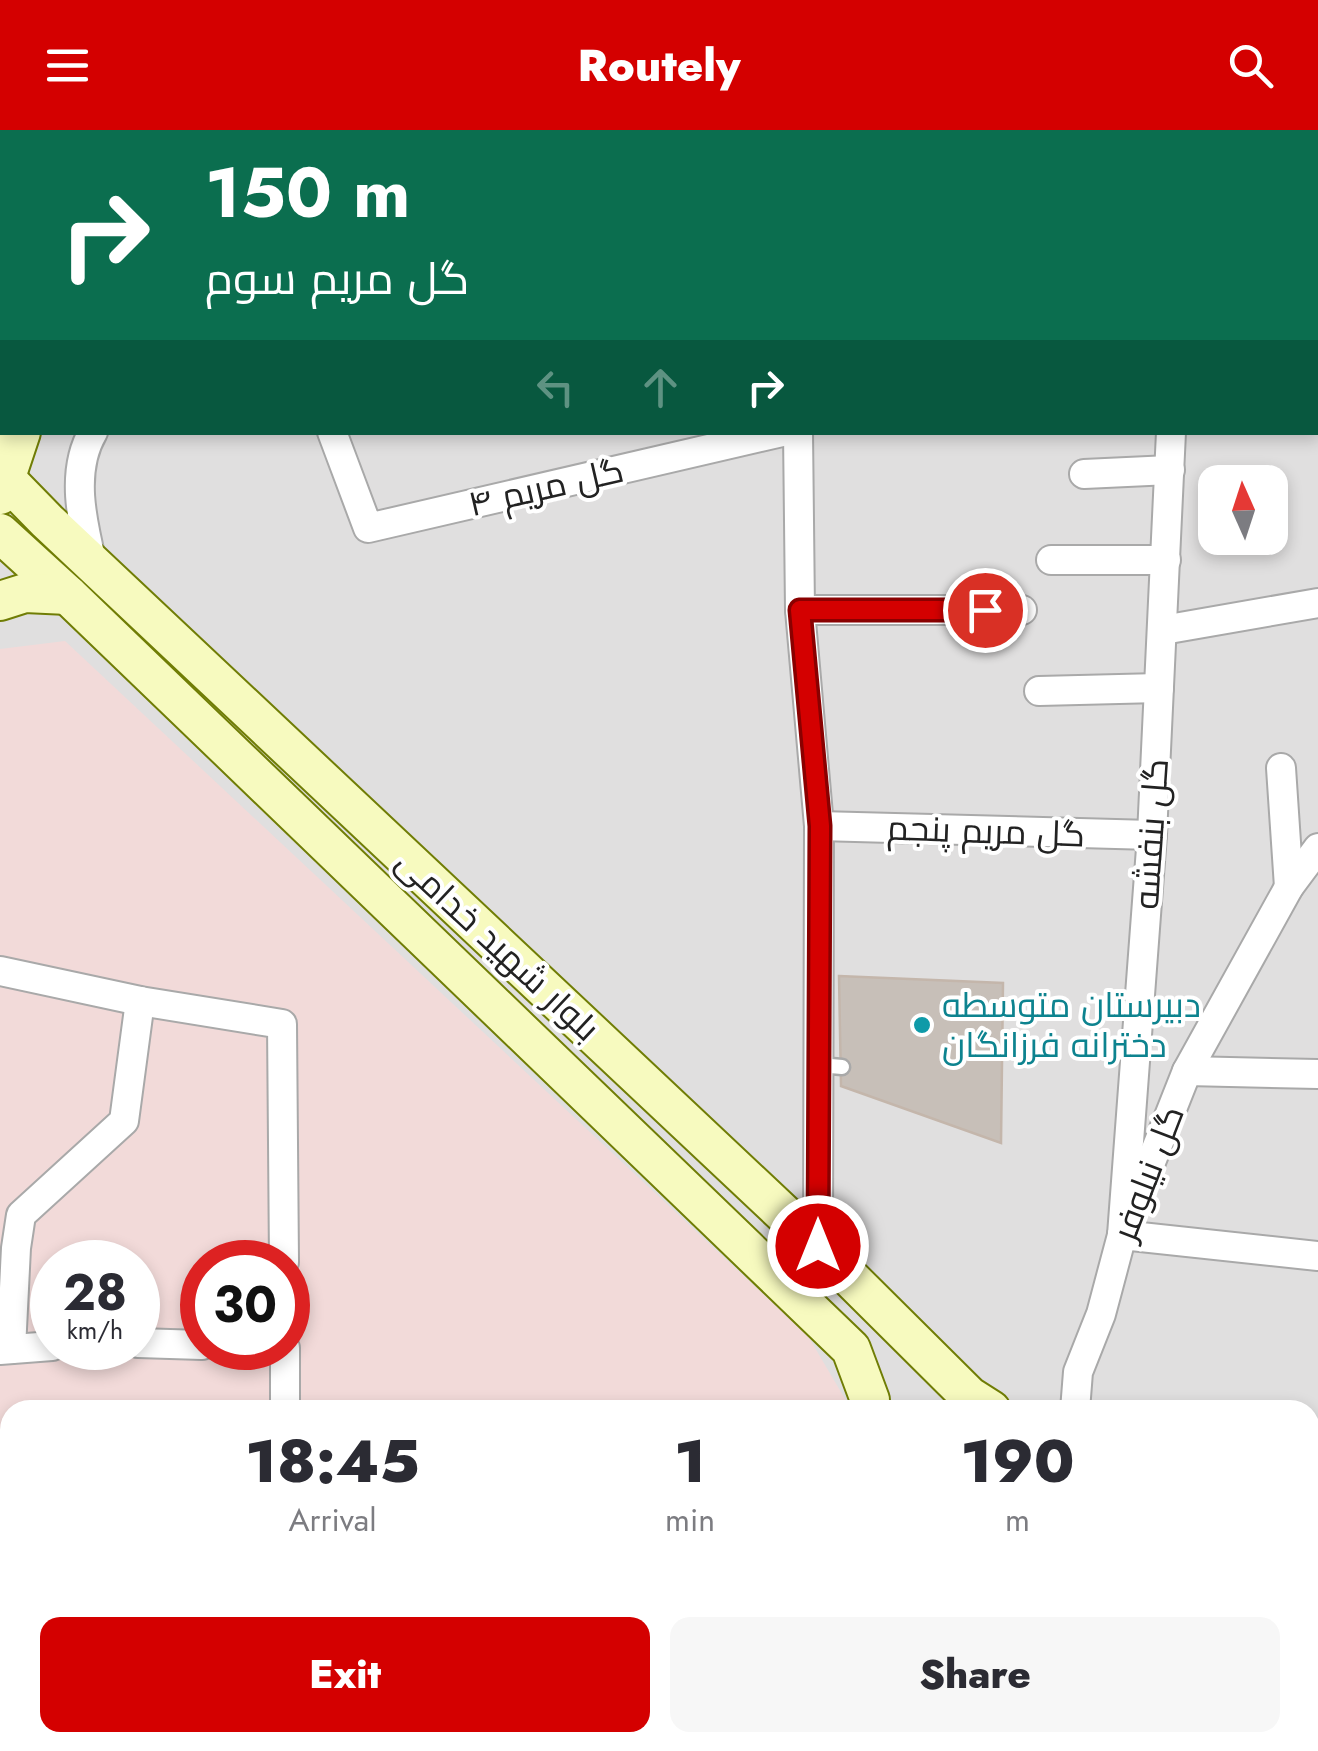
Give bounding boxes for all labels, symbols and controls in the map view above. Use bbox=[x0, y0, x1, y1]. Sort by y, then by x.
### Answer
text: Routely bbox=[577, 33, 741, 98]
icon: menu bbox=[40, 38, 95, 93]
icon: search bbox=[1223, 38, 1278, 93]
text: 150 m bbox=[205, 142, 411, 243]
icon: right bbox=[40, 170, 170, 300]
text: گل مریم سوم bbox=[205, 246, 469, 311]
icon: left bbox=[528, 360, 583, 415]
icon: ahead bbox=[633, 360, 688, 415]
icon: right bbox=[738, 360, 793, 415]
street label: گل مریم ۴ bbox=[464, 445, 628, 529]
north arrow bbox=[1198, 465, 1288, 555]
map controls bbox=[1198, 465, 1288, 555]
pin bbox=[943, 568, 1028, 653]
icon: arrive bbox=[958, 583, 1013, 638]
street label: گل بنفشه bbox=[1121, 757, 1181, 911]
street label: گل مریم پنجم bbox=[886, 803, 1086, 859]
street label: بلوار شهید خدامی bbox=[385, 837, 611, 1053]
place label: دبیرستان متوسطه دخترانه فرزانگان bbox=[942, 980, 1201, 1070]
marker: دبیرستان متوسطه دخترانه فرزانگان bbox=[911, 1014, 933, 1036]
street label: گل نیلوفر bbox=[1099, 1098, 1197, 1250]
position arrow bbox=[766, 1194, 870, 1298]
speed limit sign: 30 bbox=[180, 1240, 310, 1370]
text: 28 bbox=[63, 1256, 127, 1329]
text: km/h bbox=[67, 1312, 123, 1348]
text: 18:45 bbox=[245, 1418, 420, 1505]
text: 1 bbox=[674, 1418, 706, 1505]
text: 190 bbox=[960, 1418, 1075, 1505]
text: Arrival bbox=[288, 1497, 377, 1543]
text: min bbox=[665, 1497, 715, 1543]
text: m bbox=[1005, 1497, 1030, 1543]
button: Exit bbox=[40, 1617, 650, 1732]
button: Share bbox=[670, 1617, 1280, 1732]

